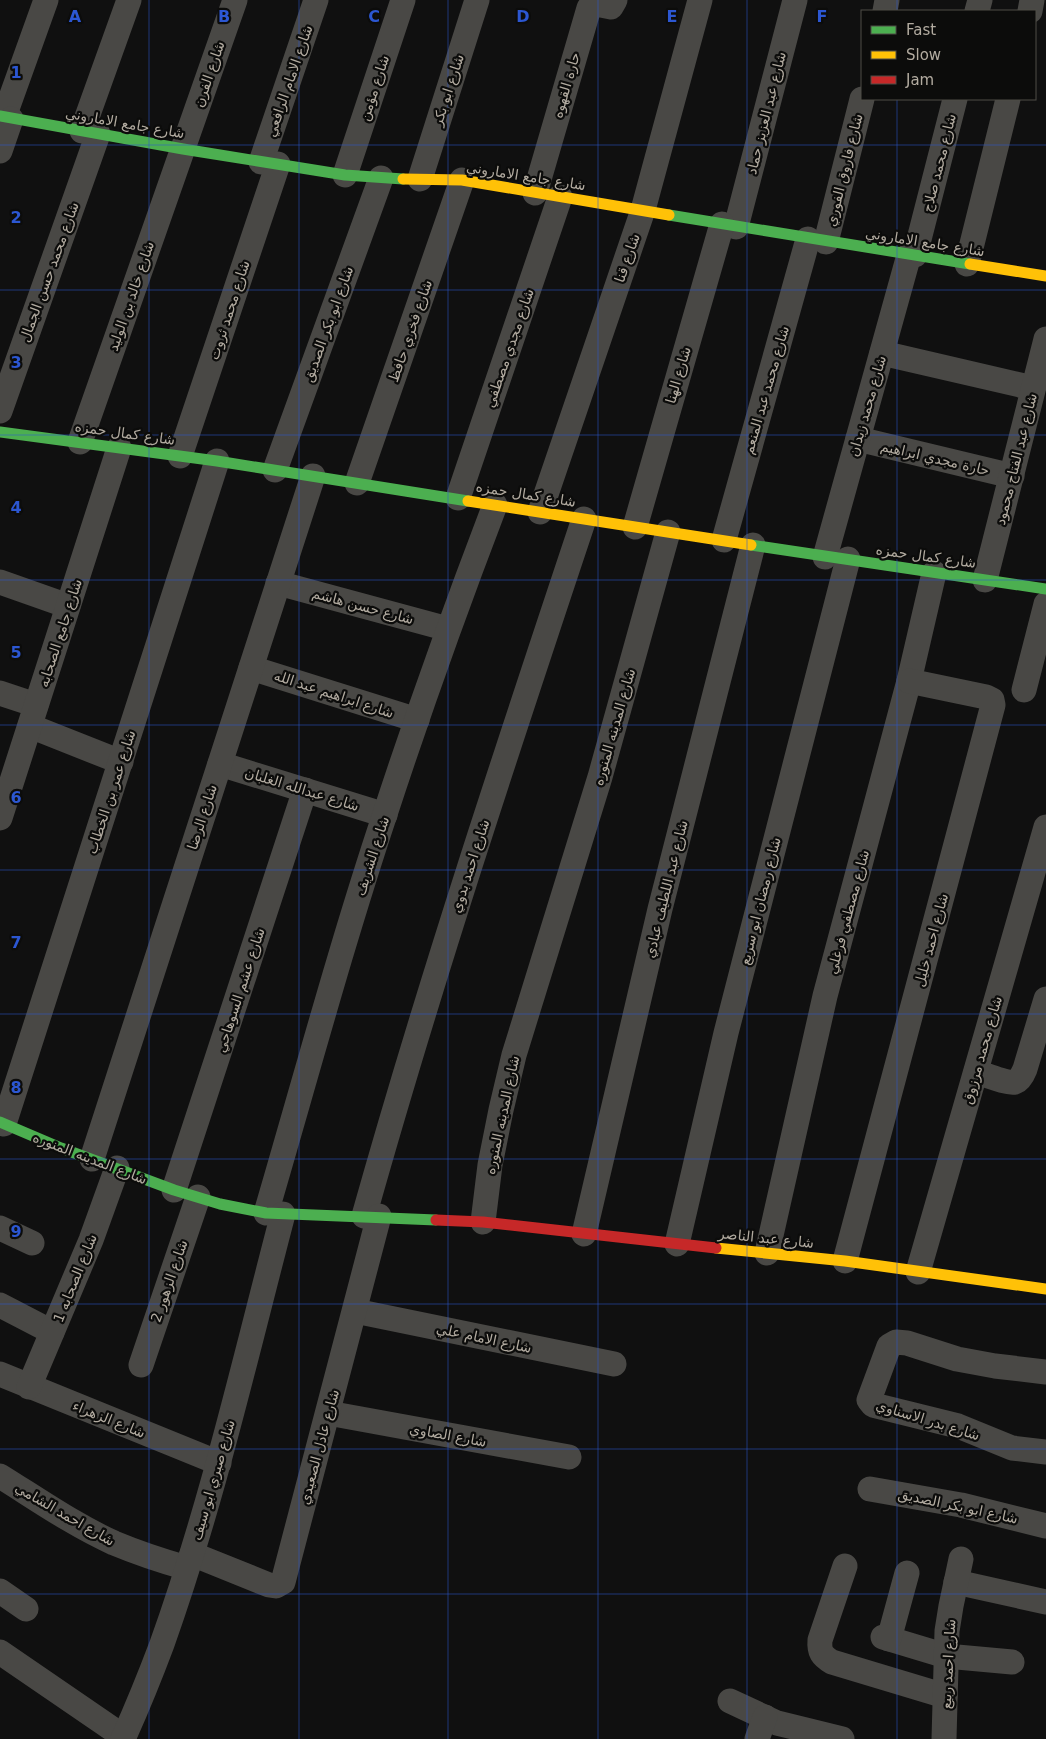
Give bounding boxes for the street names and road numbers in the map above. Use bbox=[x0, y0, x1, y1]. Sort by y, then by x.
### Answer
street label: شارع الامام الرافعي bbox=[262, 23, 317, 139]
street label: شارع الفرن bbox=[190, 39, 229, 109]
street label: حارة القهوه bbox=[549, 50, 584, 120]
street label: شارع عبد العزيز حماد bbox=[743, 50, 790, 176]
street label: شارع ابو بكر bbox=[429, 52, 468, 129]
street label: شارع مؤمن bbox=[356, 53, 393, 123]
street label: شارع جامع الاماروني bbox=[64, 105, 186, 142]
street label: شارع فاروق الفوري bbox=[822, 112, 867, 228]
street label: شارع محمد صلاح bbox=[919, 112, 960, 214]
street label: شارع جامع الاماروني bbox=[465, 159, 587, 194]
street label: شارع محمد حسن الجمال bbox=[16, 200, 83, 345]
street label: شارع جامع الاماروني bbox=[864, 225, 986, 260]
street label: شارع قنا bbox=[611, 231, 644, 285]
street label: شارع خالد بن الوليد bbox=[105, 239, 158, 353]
street label: شارع محمد ثروت bbox=[205, 258, 254, 362]
street label: شارع ابو بكر الصديق bbox=[300, 264, 357, 384]
street label: شارع فخري حافظ bbox=[385, 278, 436, 385]
street label: شارع مجدي مصطفي bbox=[481, 286, 538, 410]
street label: شارع محمد عبد المنعم bbox=[740, 324, 793, 456]
street label: شارع الهنا bbox=[662, 345, 695, 406]
street label: شارع محمد زيدان bbox=[845, 354, 890, 459]
street label: شارع عبد الفتاح محمود bbox=[992, 391, 1041, 527]
street label: شارع كمال حمزه bbox=[74, 418, 176, 449]
street label: حارة مجدي ابراهيم bbox=[879, 438, 991, 479]
street label: شارع كمال حمزه bbox=[475, 478, 577, 511]
street label: شارع كمال حمزه bbox=[875, 541, 977, 572]
street label: شارع جامع الصحابه bbox=[35, 577, 86, 689]
street label: شارع حسن هاشم bbox=[310, 585, 416, 628]
street label: شارع ابراهيم عبد الله bbox=[272, 667, 396, 722]
street label: شارع المدينه المنوره bbox=[590, 667, 639, 788]
street label: شارع عمر بن الخطاب bbox=[83, 728, 140, 856]
street label: شارع عبدالله الغلبان bbox=[243, 764, 361, 815]
street label: شارع الرضا bbox=[184, 782, 221, 852]
street label: شارع الشريف bbox=[352, 814, 393, 898]
street label: شارع احمد بدوي bbox=[447, 817, 494, 915]
street label: شارع عبد اللطيف عبادي bbox=[641, 818, 692, 960]
street label: شارع رمضان ابو سريع bbox=[736, 835, 785, 967]
street label: شارع مصطفي فرغلي bbox=[824, 848, 873, 976]
street label: شارع احمد خليل bbox=[911, 892, 952, 989]
street label: شارع عشم السوهاجي bbox=[212, 926, 269, 1055]
street label: شارع محمد مرزوق bbox=[959, 994, 1006, 1106]
street label: شارع المدينه المنوره bbox=[482, 1054, 523, 1176]
street label: شارع المدينه المنوره bbox=[30, 1129, 149, 1188]
street label: شارع عبد الناصر bbox=[716, 1225, 815, 1252]
street label: شارع الصحابه 1 bbox=[50, 1231, 101, 1325]
street label: شارع الزهور 2 bbox=[147, 1238, 192, 1325]
street label: شارع الامام علي bbox=[435, 1320, 533, 1357]
street label: شارع عادل الصعيدي bbox=[296, 1388, 343, 1507]
street label: شارع الزهراء bbox=[70, 1397, 148, 1442]
street label: شارع بدر الاسناوي bbox=[874, 1397, 982, 1444]
street label: شارع صبري ابو سيف bbox=[188, 1418, 239, 1542]
street label: شارع الصاوي bbox=[408, 1420, 488, 1451]
street label: شارع احمد الشامي bbox=[12, 1479, 118, 1550]
street label: شارع ابو بكر الصديق bbox=[896, 1485, 1019, 1527]
street label: شارع احمد ربيع bbox=[938, 1618, 959, 1710]

